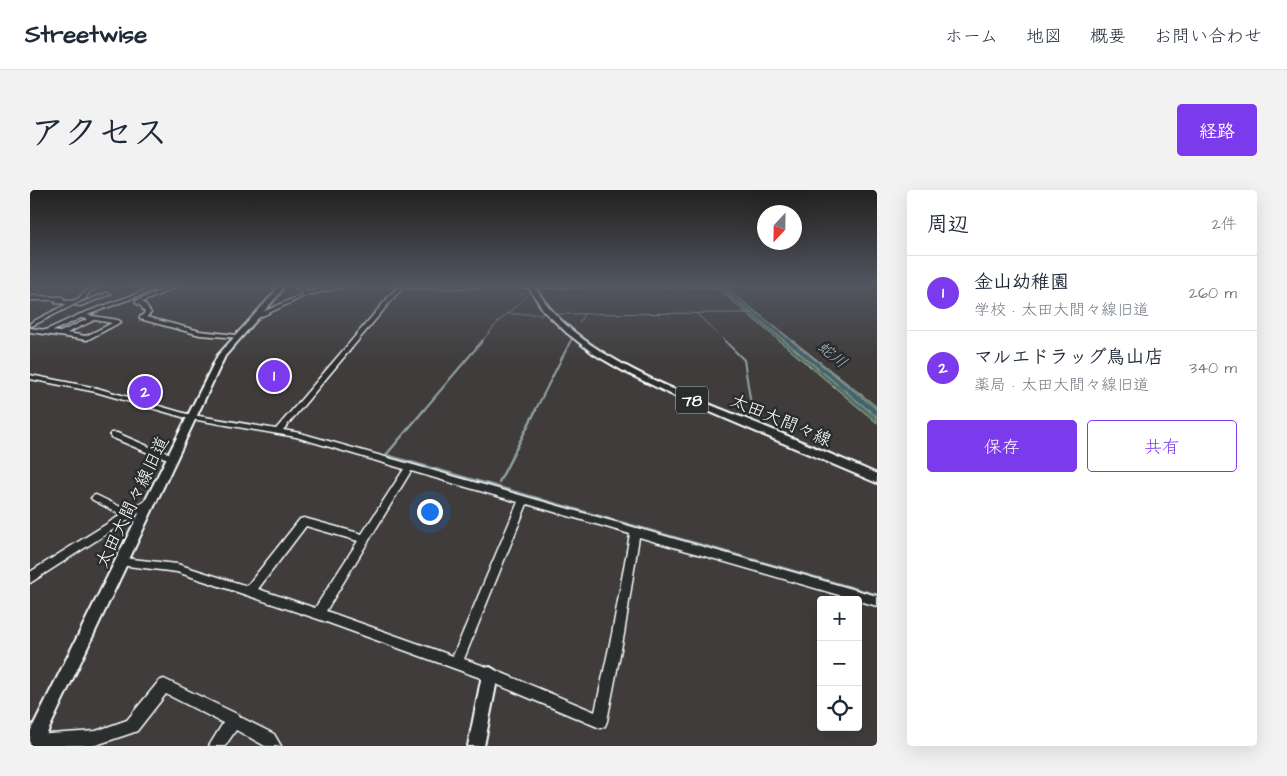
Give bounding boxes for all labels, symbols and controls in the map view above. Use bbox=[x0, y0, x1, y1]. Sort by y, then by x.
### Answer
text: Streetwise bbox=[25, 18, 147, 52]
text: ホーム bbox=[945, 24, 998, 49]
text: 地図 bbox=[1026, 24, 1062, 49]
text: 概要 bbox=[1090, 24, 1126, 49]
text: お問い合わせ bbox=[1154, 24, 1262, 49]
button: 経路 bbox=[1177, 104, 1257, 156]
text: アクセス bbox=[30, 109, 168, 158]
north arrow bbox=[757, 205, 802, 250]
text: 周辺 bbox=[927, 210, 969, 239]
text: 2件 bbox=[1212, 213, 1237, 235]
text: 金山幼稚園 bbox=[974, 269, 1069, 296]
text: 1 bbox=[942, 282, 944, 304]
text: 260 m bbox=[1189, 282, 1237, 304]
text: 学校 · 太田大間々線旧道 bbox=[974, 299, 1149, 321]
water label: 蛇川 bbox=[813, 336, 852, 373]
text: マルエドラッグ鳥山店 bbox=[974, 344, 1164, 371]
pin: 1 bbox=[258, 357, 290, 395]
text: 2 bbox=[938, 357, 948, 379]
text: 340 m bbox=[1189, 357, 1237, 379]
pin: 2 bbox=[129, 373, 161, 411]
text: 薬局 · 太田大間々線旧道 bbox=[974, 374, 1149, 396]
road number: 78 bbox=[676, 386, 708, 414]
street label: 太田大間々線 bbox=[726, 388, 835, 453]
button: 保存 bbox=[927, 420, 1077, 472]
button: 共有 bbox=[1087, 420, 1237, 472]
street label: 太田大間々線旧道 bbox=[90, 432, 175, 572]
your location bbox=[417, 499, 443, 525]
map controls bbox=[817, 596, 862, 731]
button: + bbox=[817, 596, 862, 641]
button: − bbox=[817, 641, 862, 686]
button: locate bbox=[817, 686, 862, 731]

